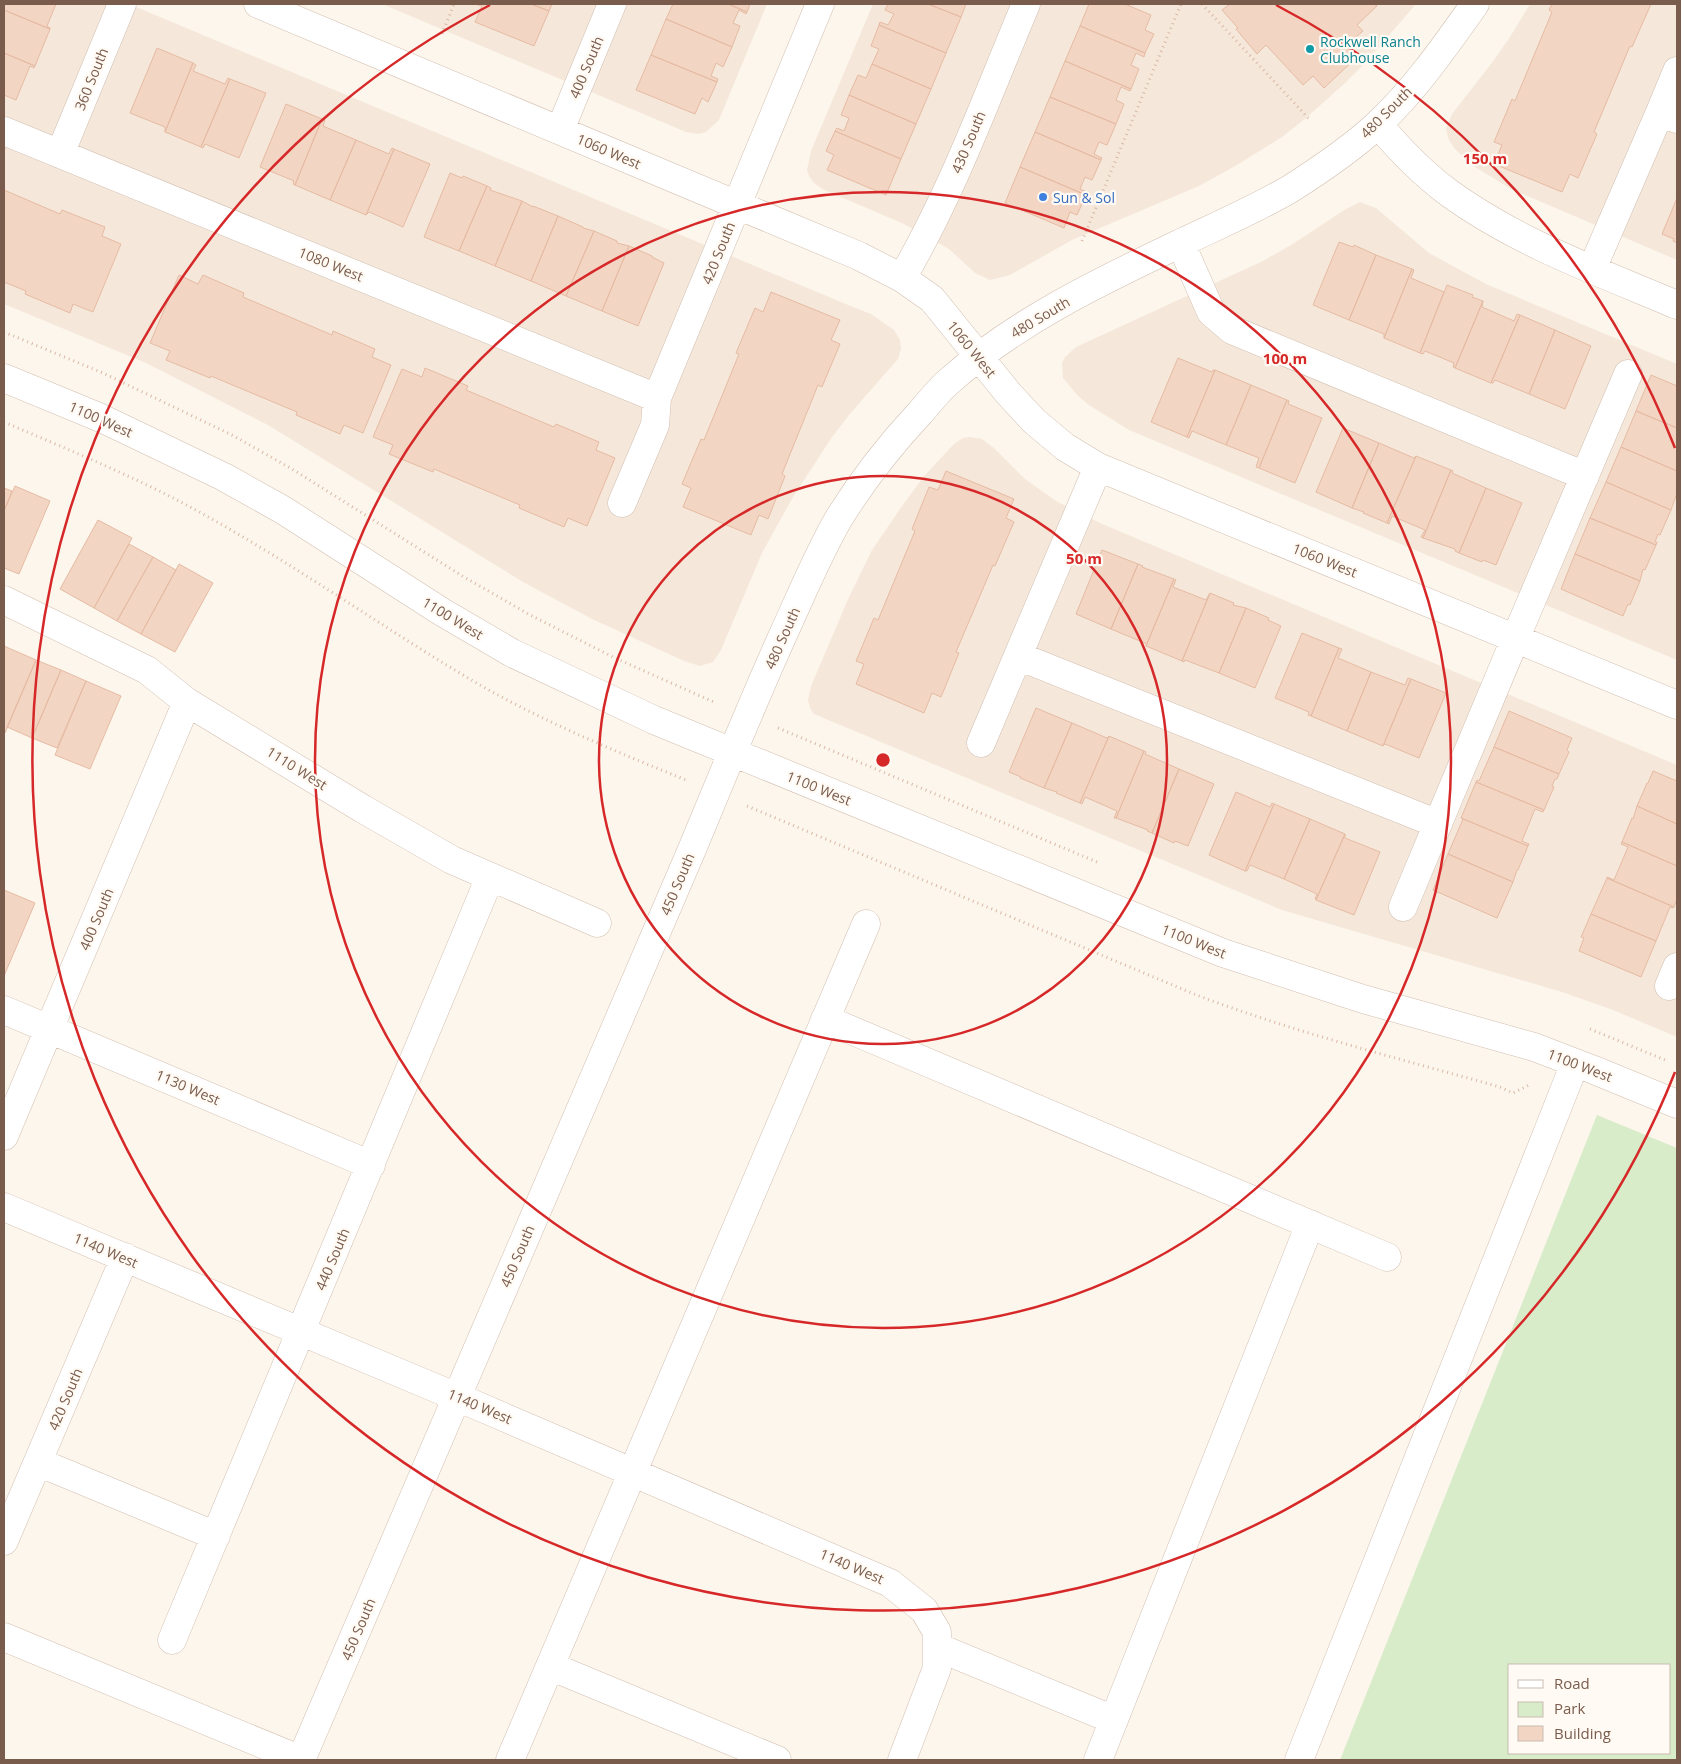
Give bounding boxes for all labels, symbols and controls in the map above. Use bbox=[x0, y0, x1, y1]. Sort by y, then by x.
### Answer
place label: Rockwell Ranch Clubhouse bbox=[1320, 32, 1421, 67]
street label: 400 South bbox=[564, 33, 608, 101]
marker: Rockwell Ranch Clubhouse bbox=[1304, 43, 1316, 55]
street label: 360 South bbox=[70, 45, 112, 113]
street label: 480 South bbox=[1356, 82, 1416, 142]
street label: 430 South bbox=[946, 108, 990, 176]
street label: 1060 West bbox=[574, 129, 644, 173]
text: 150 m bbox=[1463, 148, 1507, 168]
place label: Sun & Sol bbox=[1053, 188, 1115, 207]
marker: Sun & Sol bbox=[1037, 191, 1049, 203]
street label: 420 South bbox=[697, 219, 739, 287]
street label: 1080 West bbox=[296, 242, 366, 286]
street label: 480 South bbox=[1007, 292, 1073, 342]
street label: 1060 West bbox=[943, 317, 1001, 381]
text: 100 m bbox=[1263, 348, 1307, 368]
street label: 1100 West bbox=[66, 396, 136, 442]
street label: 1060 West bbox=[1290, 538, 1360, 582]
text: 50 m bbox=[1066, 548, 1102, 568]
street label: 1100 West bbox=[419, 592, 487, 644]
street label: 480 South bbox=[760, 604, 804, 672]
street label: 1110 West bbox=[263, 742, 331, 794]
centre of rings bbox=[874, 751, 892, 769]
street label: 1100 West bbox=[784, 766, 854, 810]
street label: 450 South bbox=[655, 850, 699, 918]
street label: 400 South bbox=[74, 885, 118, 953]
street label: 1100 West bbox=[1159, 919, 1229, 963]
street label: 1100 West bbox=[1545, 1044, 1615, 1086]
street label: 1130 West bbox=[153, 1065, 223, 1109]
street label: 450 South bbox=[495, 1222, 539, 1290]
street label: 440 South bbox=[310, 1225, 354, 1293]
street label: 1140 West bbox=[71, 1228, 141, 1272]
street label: 420 South bbox=[43, 1365, 87, 1433]
street label: 1140 West bbox=[445, 1384, 515, 1428]
street label: 1140 West bbox=[817, 1544, 887, 1588]
street label: 450 South bbox=[336, 1595, 380, 1663]
legend bbox=[1508, 1664, 1671, 1754]
text: Road bbox=[1554, 1673, 1590, 1693]
text: Park bbox=[1554, 1698, 1585, 1718]
text: Building bbox=[1554, 1723, 1611, 1743]

